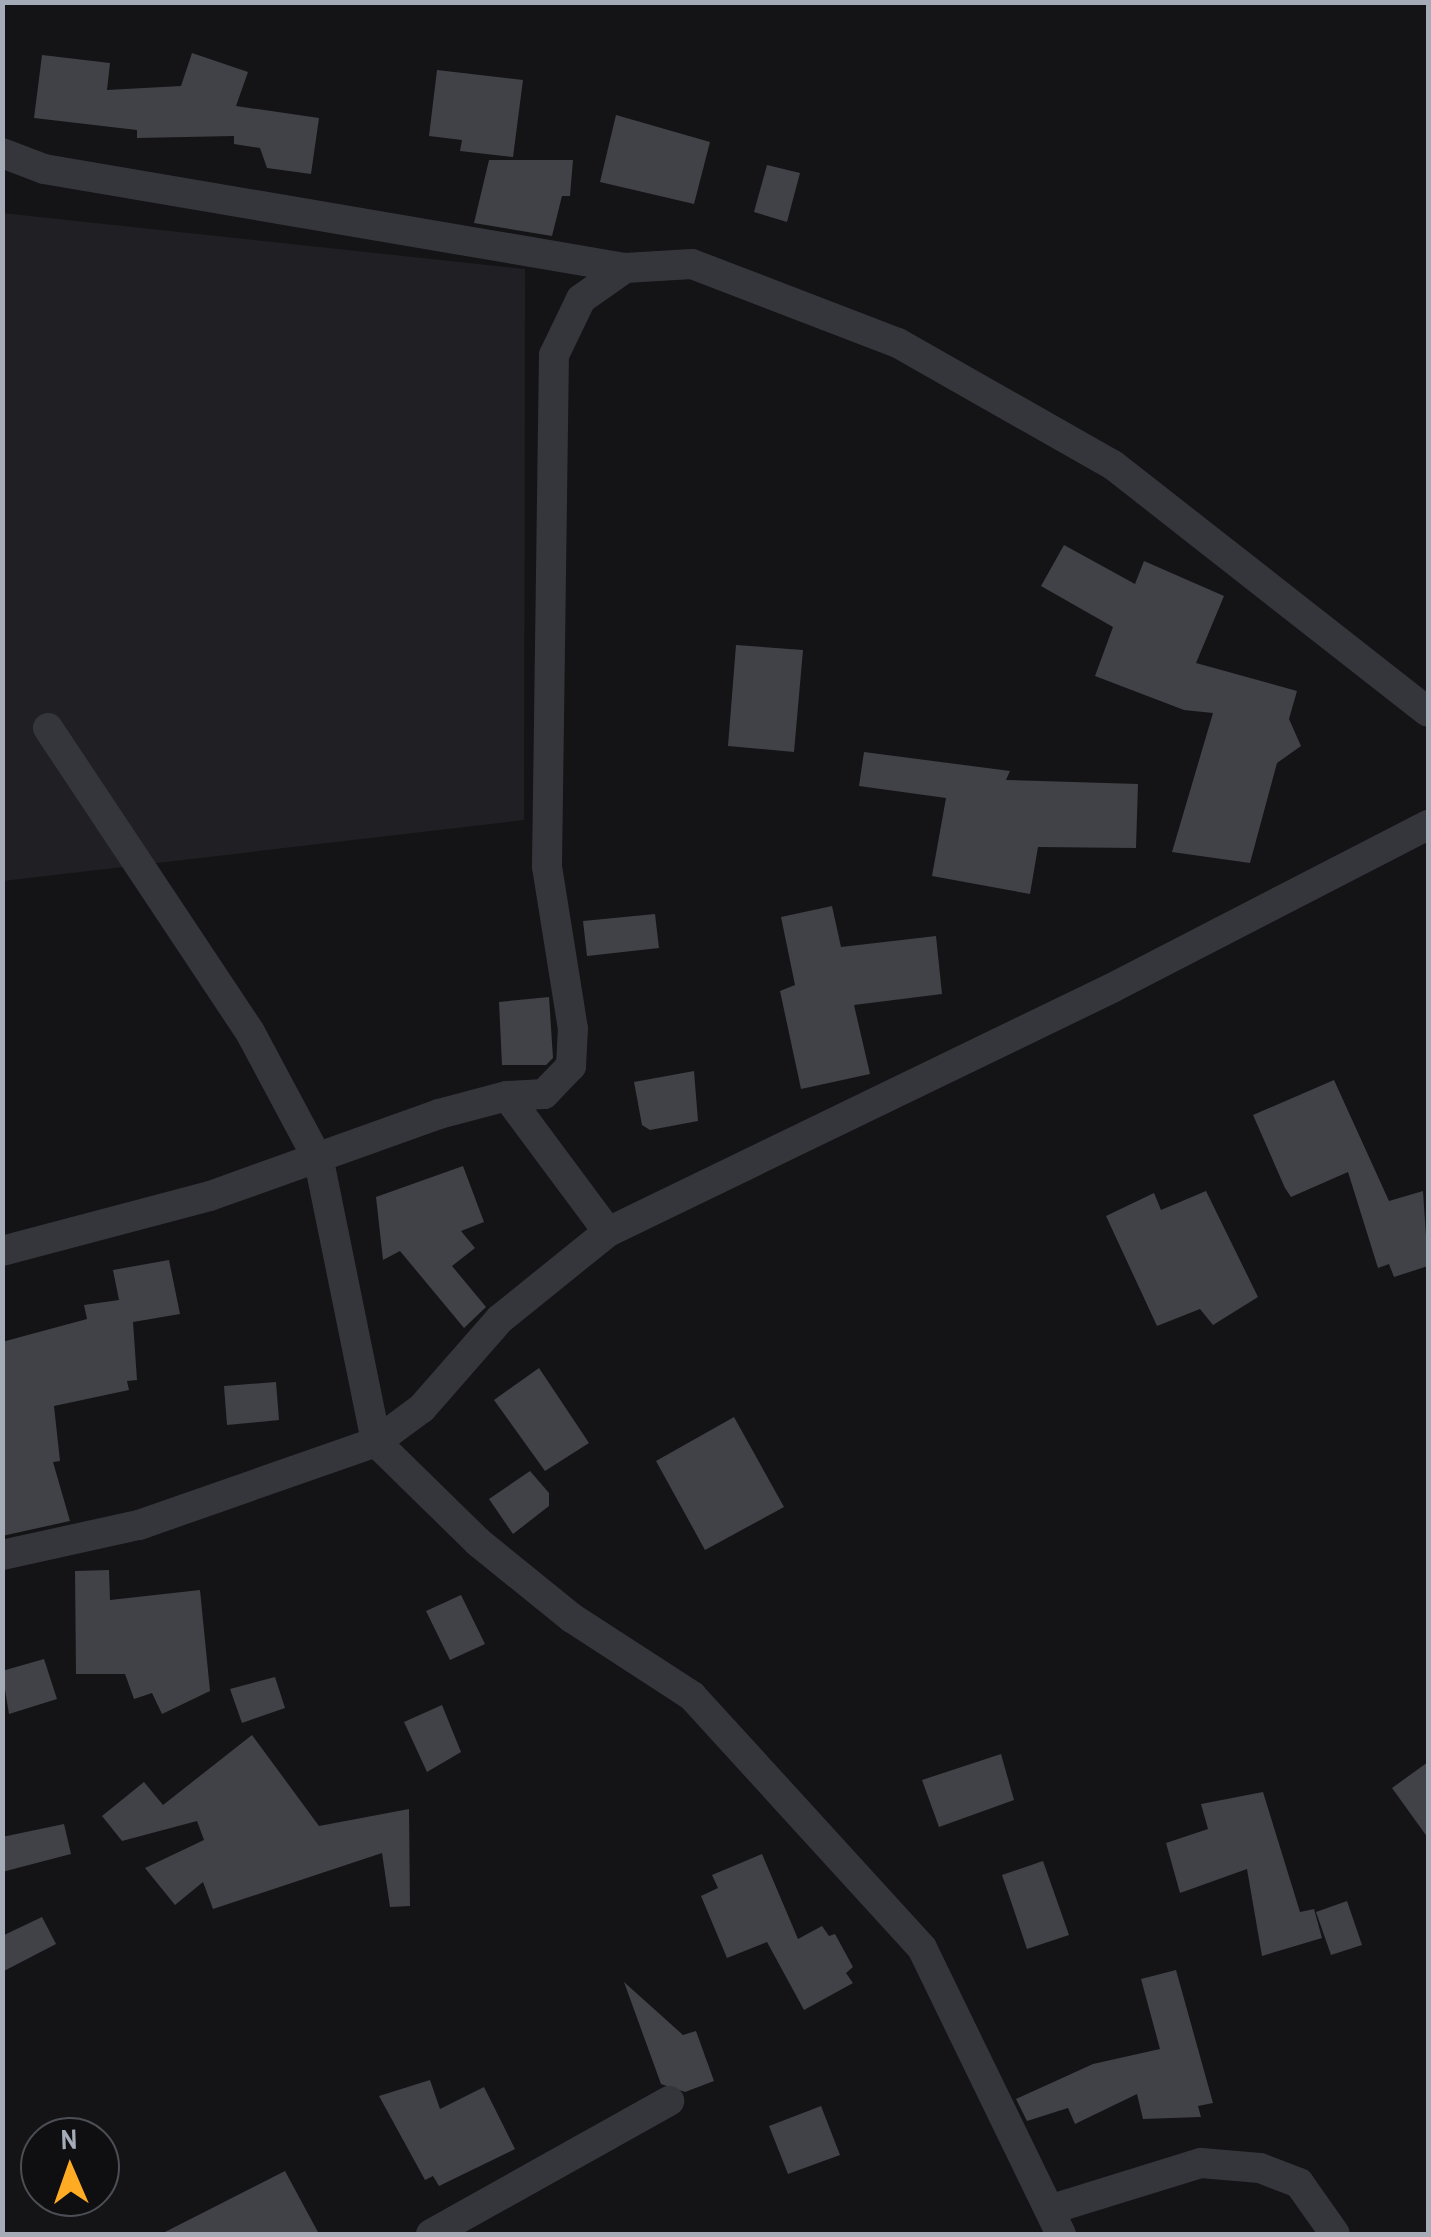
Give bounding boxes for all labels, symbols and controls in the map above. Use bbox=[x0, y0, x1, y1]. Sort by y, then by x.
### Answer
north arrow bbox=[20, 2117, 120, 2217]
text: N bbox=[60, 2120, 78, 2158]

